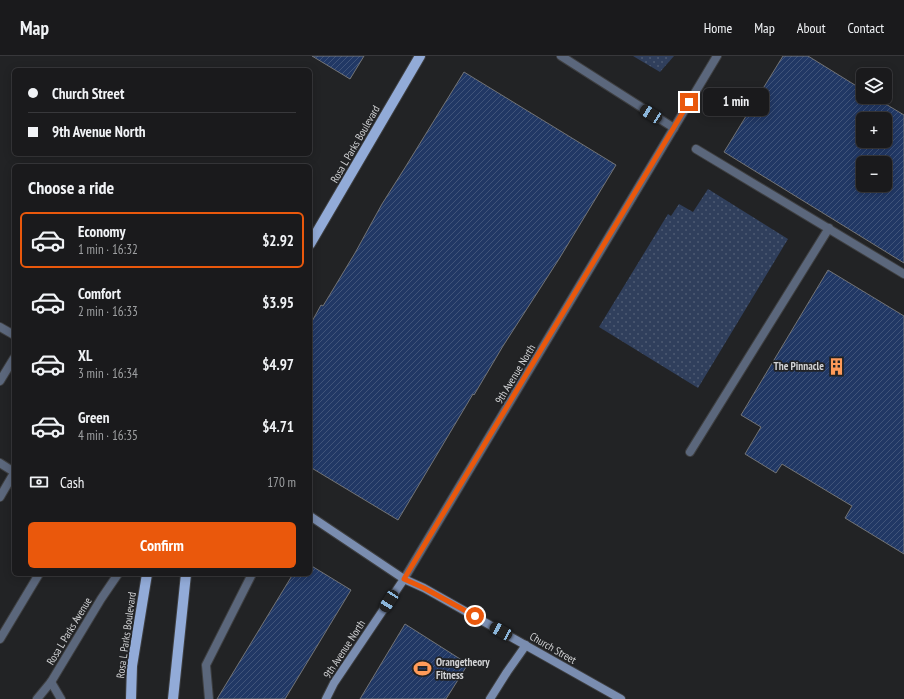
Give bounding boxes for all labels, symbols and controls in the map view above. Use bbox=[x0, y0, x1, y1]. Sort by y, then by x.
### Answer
text: Map bbox=[20, 16, 49, 40]
text: Home bbox=[704, 19, 732, 37]
text: Map bbox=[754, 19, 775, 37]
text: About bbox=[797, 19, 826, 37]
text: Contact bbox=[848, 19, 884, 37]
map controls bbox=[856, 68, 892, 192]
button: layers bbox=[856, 68, 892, 104]
text: Church Street bbox=[52, 84, 124, 103]
callout: 1 min bbox=[703, 88, 769, 116]
route end bbox=[680, 93, 698, 111]
text: 1 min bbox=[723, 93, 749, 110]
car bbox=[638, 102, 664, 126]
street label: Rosa L Parks Boulevard bbox=[327, 103, 383, 185]
button: + bbox=[856, 112, 892, 148]
text: 9th Avenue North bbox=[52, 122, 146, 141]
button: − bbox=[856, 156, 892, 192]
text: Choose a ride bbox=[28, 176, 114, 199]
icon: car bbox=[30, 222, 66, 258]
text: Economy bbox=[78, 222, 126, 241]
text: $2.92 bbox=[262, 231, 294, 250]
text: 1 min · 16:32 bbox=[78, 241, 138, 258]
icon: car bbox=[30, 284, 66, 320]
text: Comfort bbox=[78, 284, 121, 303]
text: $3.95 bbox=[262, 293, 294, 312]
text: 2 min · 16:33 bbox=[78, 303, 138, 320]
street label: 9th Avenue North bbox=[492, 342, 538, 406]
icon: car bbox=[30, 346, 66, 382]
text: XL bbox=[78, 346, 92, 365]
text: $4.97 bbox=[262, 355, 294, 374]
building icon: The Pinnacle bbox=[827, 356, 847, 376]
place label: The Pinnacle bbox=[774, 359, 824, 373]
text: 3 min · 16:34 bbox=[78, 365, 138, 382]
icon: car bbox=[30, 408, 66, 444]
text: Green bbox=[78, 408, 110, 427]
text: $4.71 bbox=[262, 417, 294, 436]
text: 4 min · 16:35 bbox=[78, 427, 138, 444]
icon: cash bbox=[28, 471, 50, 493]
text: Cash bbox=[60, 473, 84, 492]
text: 170 m bbox=[267, 474, 296, 491]
button: Confirm bbox=[28, 522, 296, 568]
car bbox=[377, 588, 401, 614]
street label: Rosa L Parks Boulevard bbox=[113, 591, 139, 679]
street label: Rosa L Parks Avenue bbox=[43, 594, 95, 667]
route start bbox=[466, 607, 484, 625]
street label: 9th Avenue North bbox=[320, 617, 368, 681]
car bbox=[488, 620, 514, 642]
street label: Church Street bbox=[527, 629, 579, 667]
place label: Orangetheory Fitness bbox=[436, 655, 490, 682]
sports icon: Orangetheory Fitness bbox=[413, 658, 433, 678]

